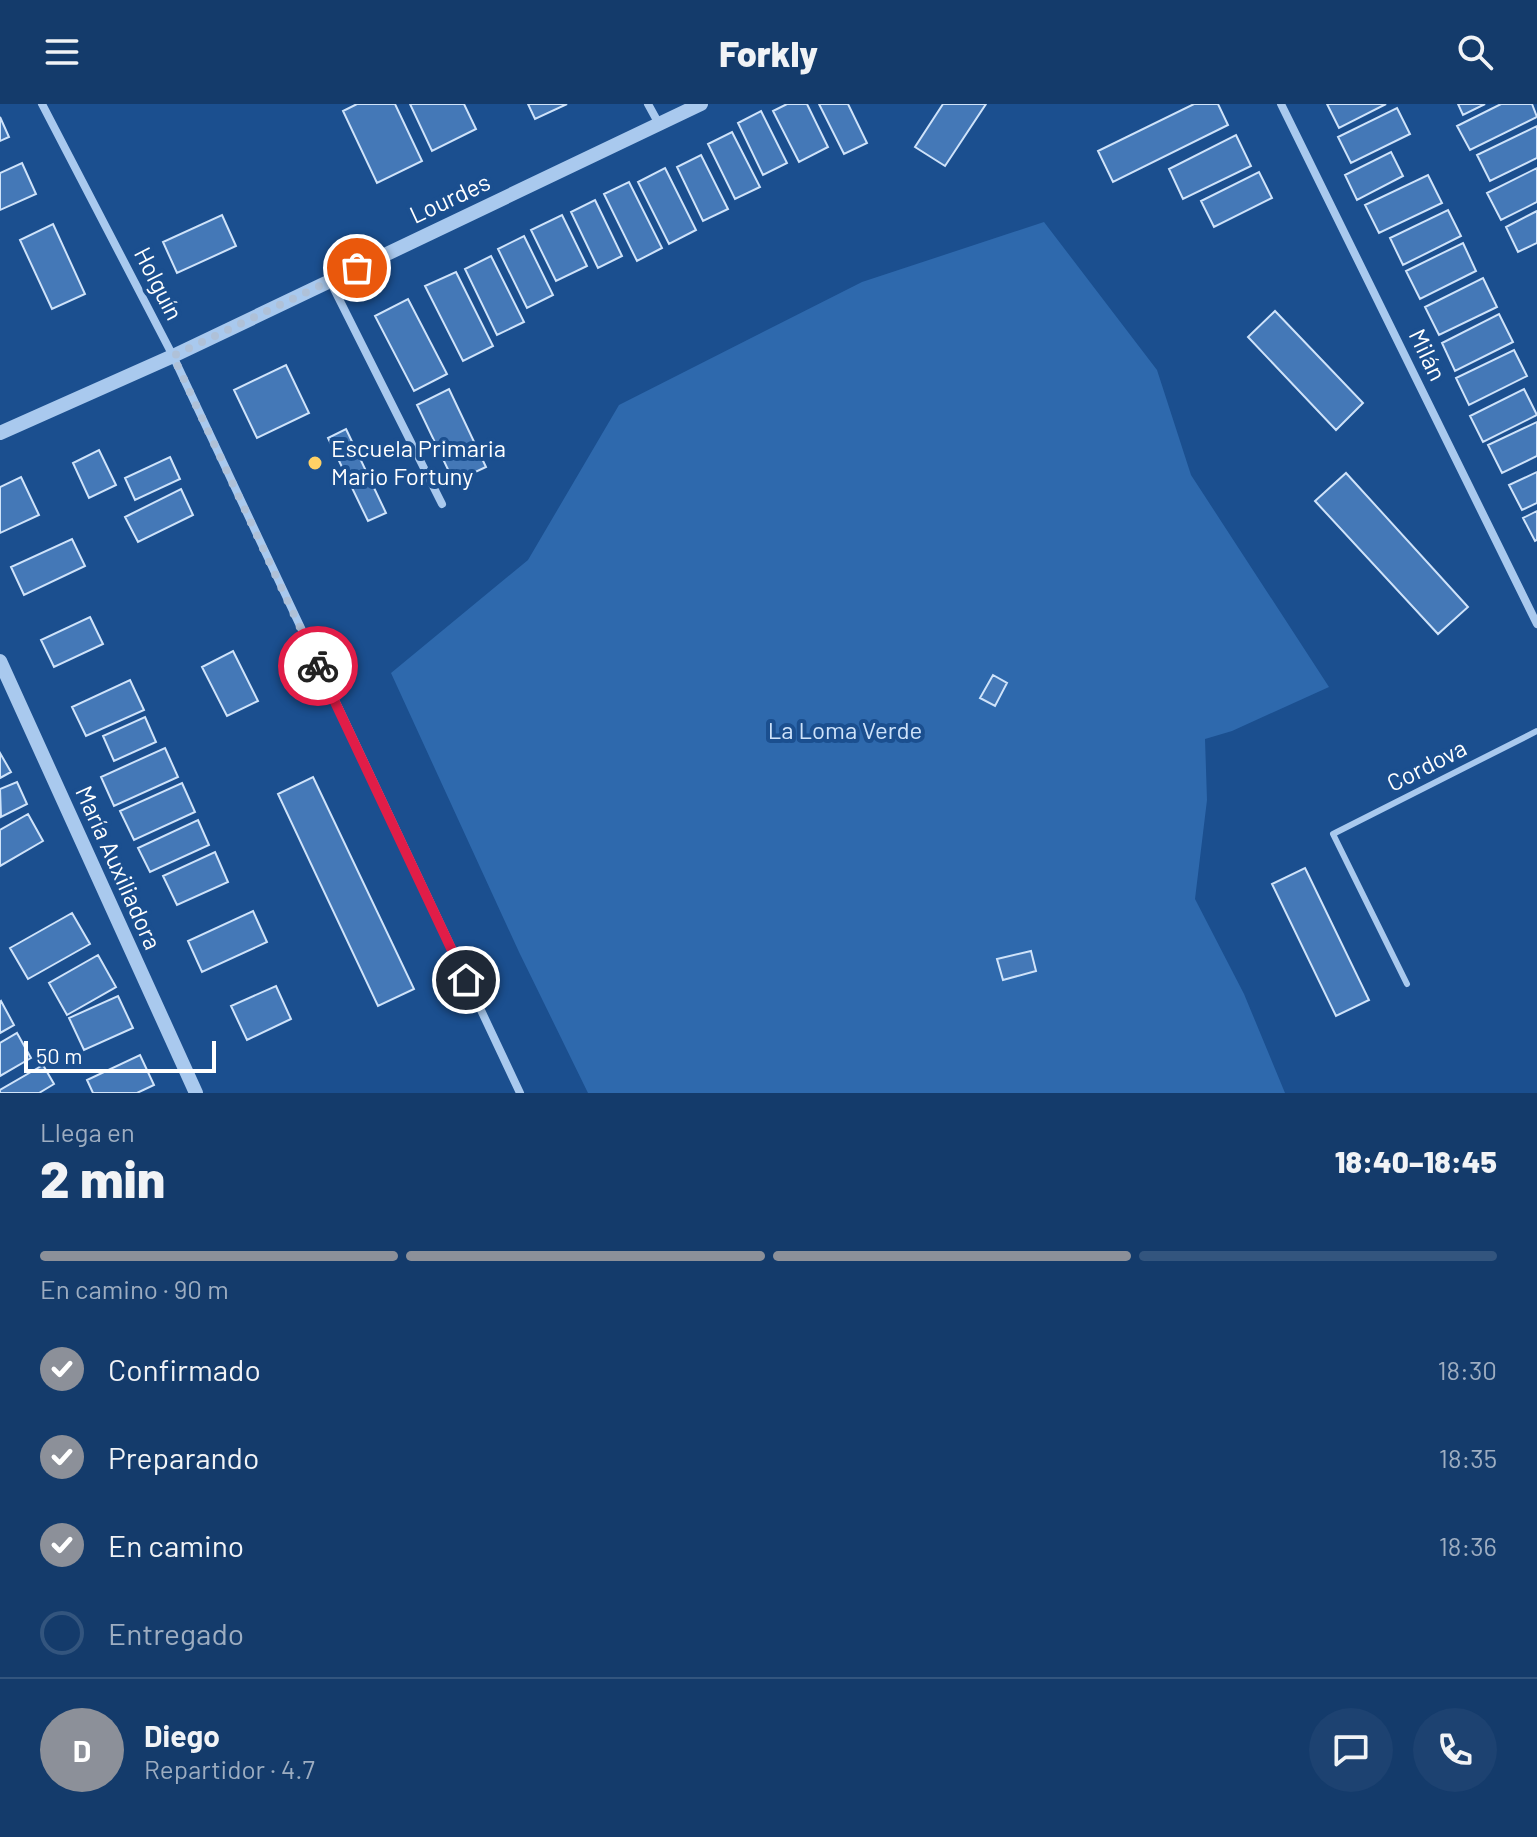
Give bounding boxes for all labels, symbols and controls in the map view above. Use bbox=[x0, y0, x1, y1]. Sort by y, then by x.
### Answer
icon: menu bbox=[40, 30, 84, 74]
icon: search bbox=[1453, 30, 1497, 74]
text: Forkly bbox=[719, 31, 818, 74]
street label: Lourdes bbox=[405, 166, 494, 229]
pin bbox=[323, 234, 391, 302]
street label: Holguín bbox=[129, 242, 190, 325]
icon: bag bbox=[335, 246, 379, 290]
street label: Milán bbox=[1403, 324, 1453, 385]
place label: Escuela Primaria Mario Fortuny bbox=[331, 433, 506, 490]
marker: Escuela Primaria Mario Fortuny bbox=[306, 454, 324, 472]
courier bbox=[278, 626, 358, 706]
icon: bike bbox=[296, 644, 340, 688]
park label: La Loma Verde bbox=[768, 715, 922, 744]
street label: Cordova bbox=[1382, 732, 1471, 797]
street label: María Auxiliadora bbox=[70, 781, 168, 954]
pin bbox=[432, 946, 500, 1014]
icon: home bbox=[444, 958, 488, 1002]
scale bar bbox=[24, 1037, 216, 1073]
text: 50 m bbox=[36, 1042, 82, 1068]
text: Llega en bbox=[40, 1116, 135, 1147]
text: 18:40–18:45 bbox=[1335, 1143, 1497, 1179]
text: 2 min bbox=[40, 1146, 165, 1208]
text: En camino · 90 m bbox=[40, 1273, 229, 1304]
icon: check bbox=[40, 1347, 84, 1391]
text: Confirmado bbox=[108, 1351, 261, 1387]
text: 18:30 bbox=[1437, 1354, 1497, 1385]
icon: check bbox=[40, 1435, 84, 1479]
text: Preparando bbox=[108, 1439, 259, 1475]
text: 18:35 bbox=[1439, 1442, 1497, 1473]
icon: check bbox=[40, 1523, 84, 1567]
text: En camino bbox=[108, 1527, 244, 1563]
text: 18:36 bbox=[1439, 1530, 1497, 1561]
text: Entregado bbox=[108, 1615, 244, 1651]
button: chat bbox=[1309, 1708, 1393, 1792]
button: phone bbox=[1413, 1708, 1497, 1792]
text: Diego bbox=[144, 1717, 220, 1753]
text: D bbox=[73, 1732, 91, 1768]
text: Repartidor · 4.7 bbox=[144, 1753, 315, 1784]

